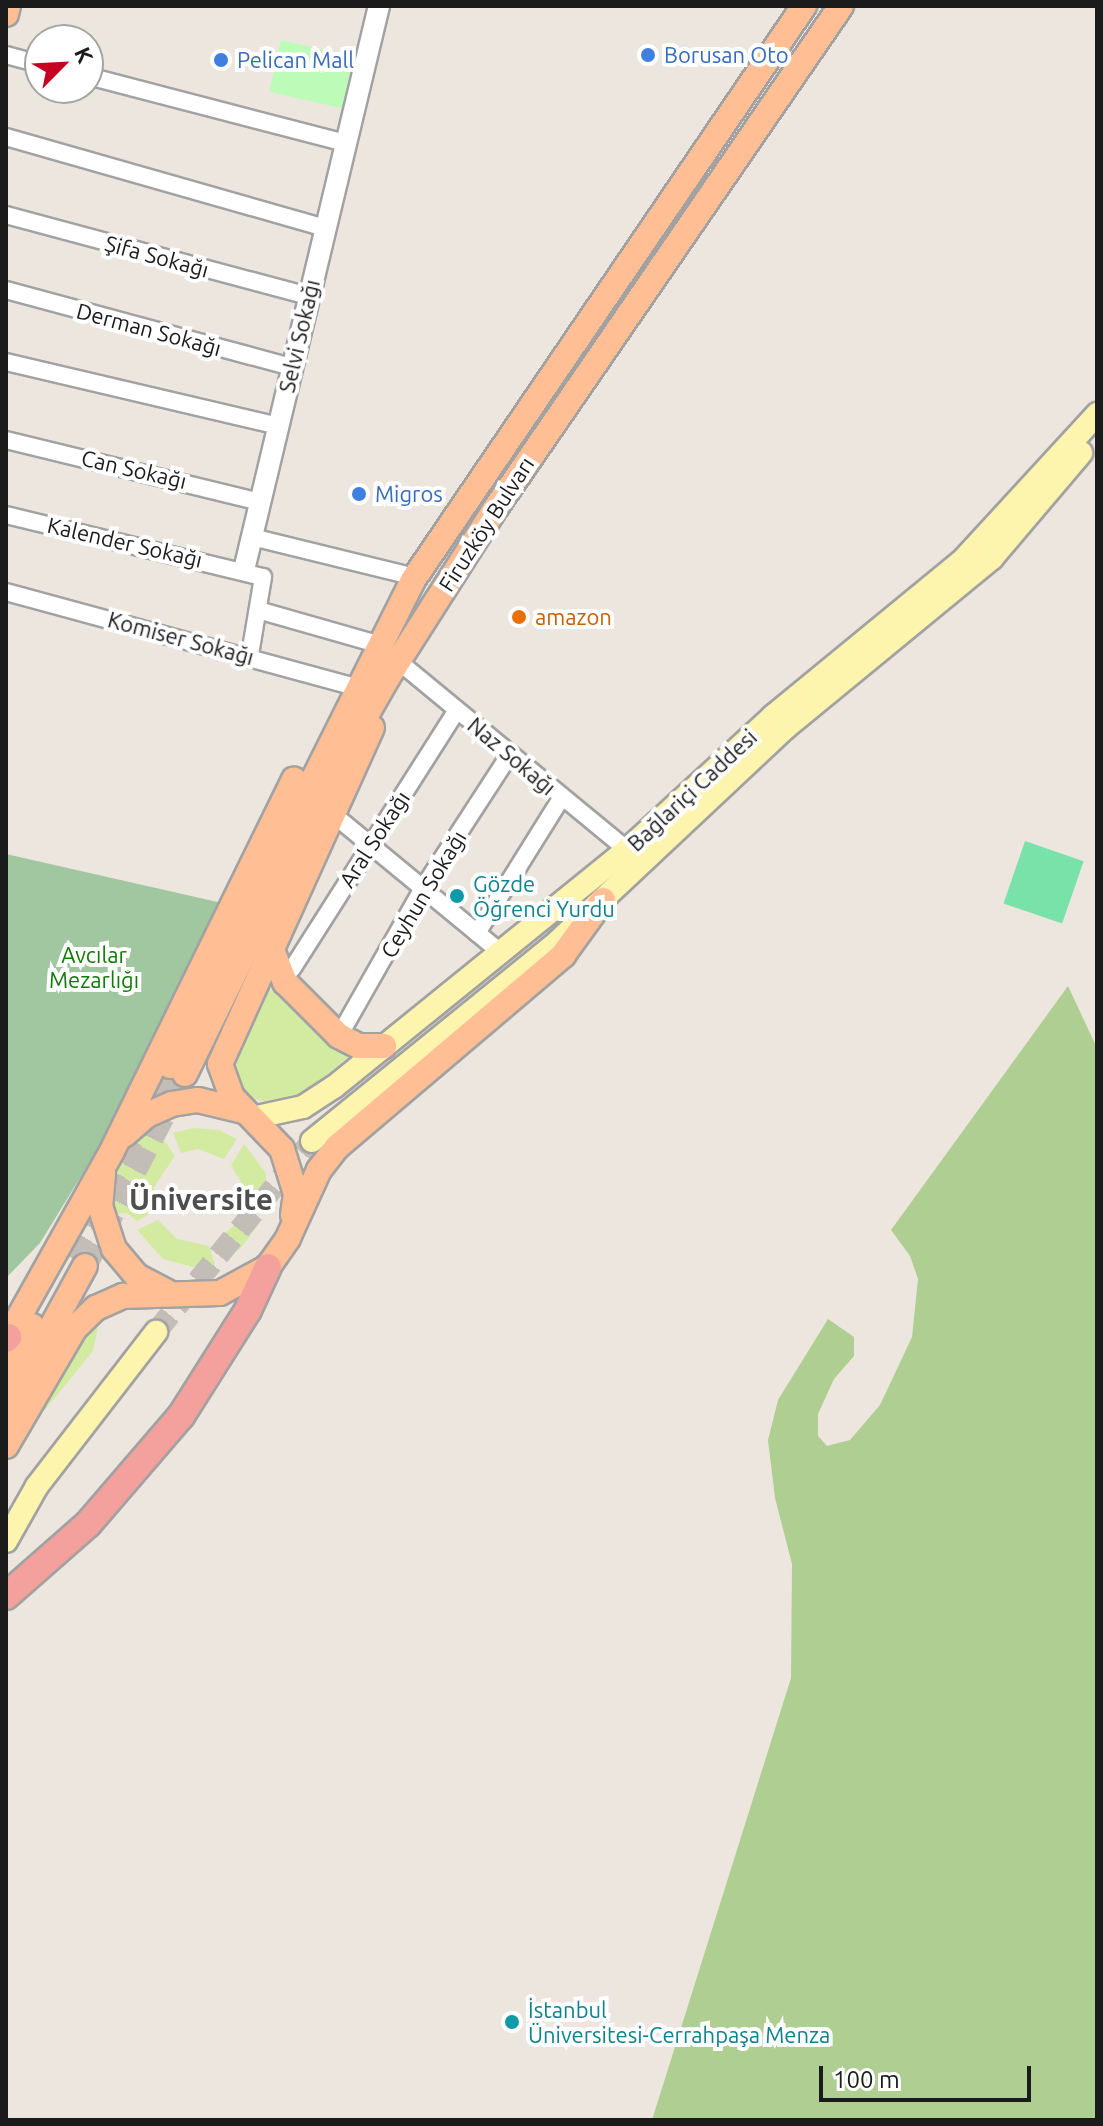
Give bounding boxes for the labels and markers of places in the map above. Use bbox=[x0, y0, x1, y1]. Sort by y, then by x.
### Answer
place label: Borusan Oto bbox=[664, 42, 789, 68]
marker: Borusan Oto bbox=[639, 46, 657, 64]
place label: Pelican Mall bbox=[237, 47, 354, 73]
marker: Pelican Mall bbox=[212, 51, 230, 69]
place label: Migros bbox=[375, 481, 443, 507]
marker: Migros bbox=[350, 485, 368, 503]
place label: amazon bbox=[535, 604, 612, 630]
marker: amazon bbox=[510, 608, 528, 626]
place label: Gözde Öğrenci Yurdu bbox=[473, 870, 615, 922]
marker: Gözde Öğrenci Yurdu bbox=[448, 887, 466, 905]
place label: İstanbul Üniversitesi-Cerrahpaşa Menza bbox=[528, 1996, 830, 2048]
marker: İstanbul Üniversitesi-Cerrahpaşa Menza bbox=[503, 2013, 521, 2031]

